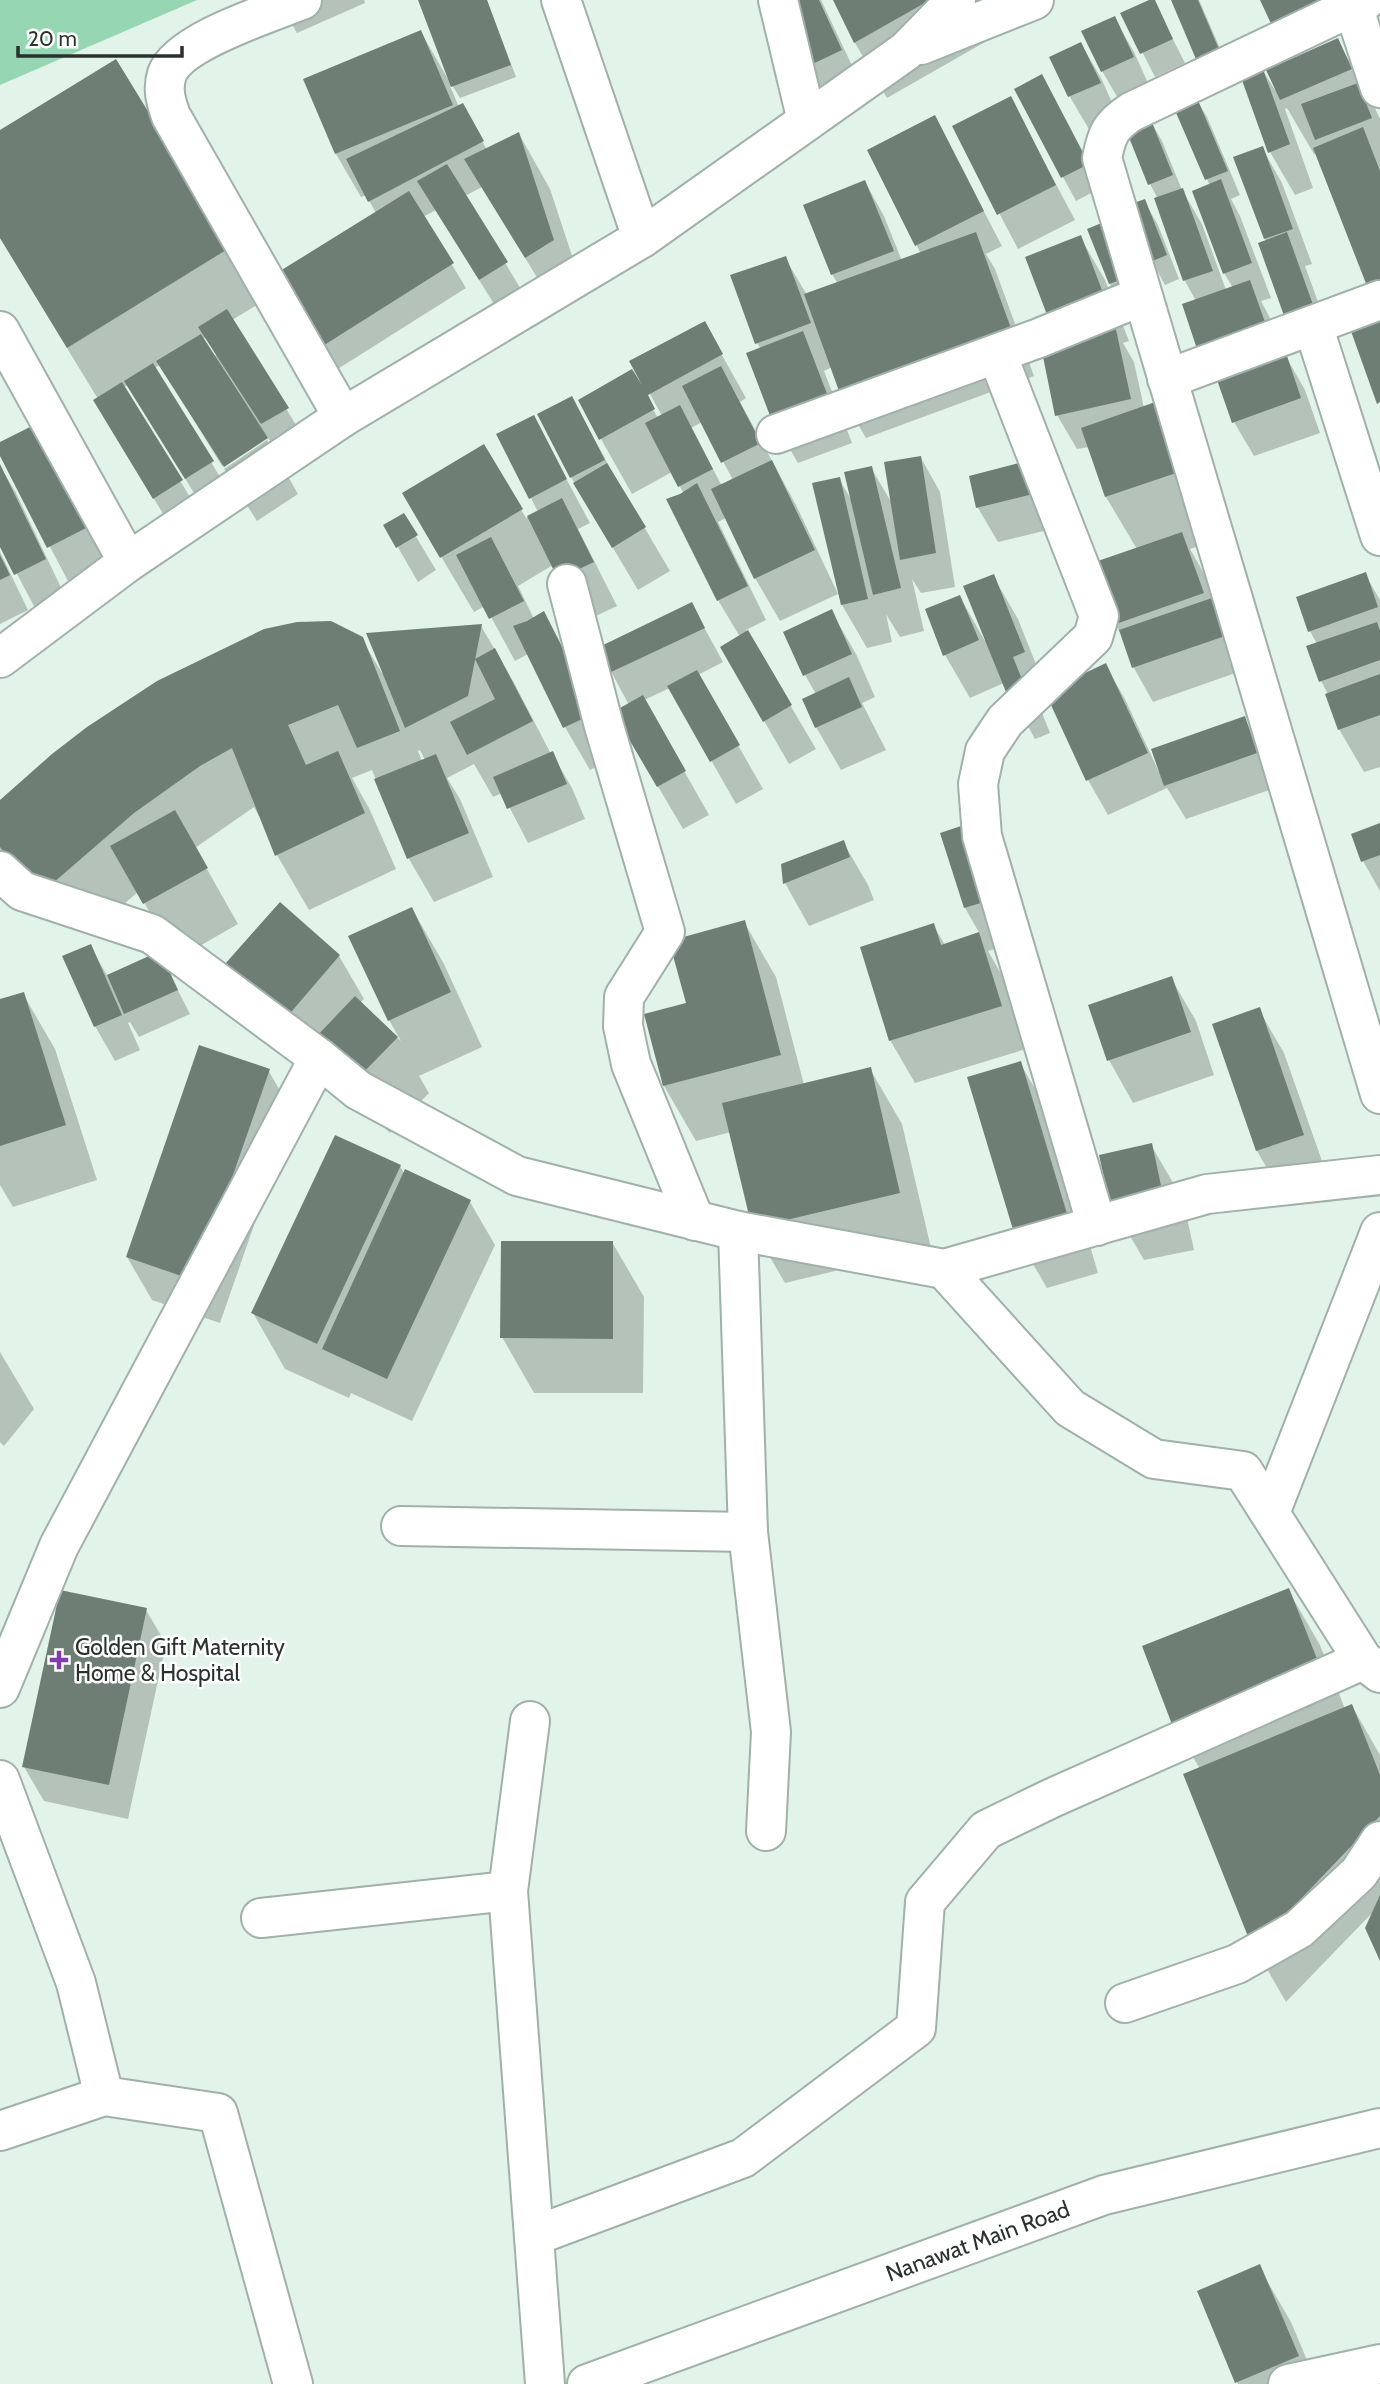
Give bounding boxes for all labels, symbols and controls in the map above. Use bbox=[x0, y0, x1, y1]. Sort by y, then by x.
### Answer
scale bar bbox=[18, 14, 182, 58]
text: 20 m bbox=[28, 26, 77, 51]
place label: Golden Gift Maternity Home & Hospital bbox=[75, 1633, 285, 1687]
marker: Golden Gift Maternity Home & Hospital bbox=[49, 1650, 69, 1670]
street label: Nanawat Main Road bbox=[882, 2195, 1073, 2288]

